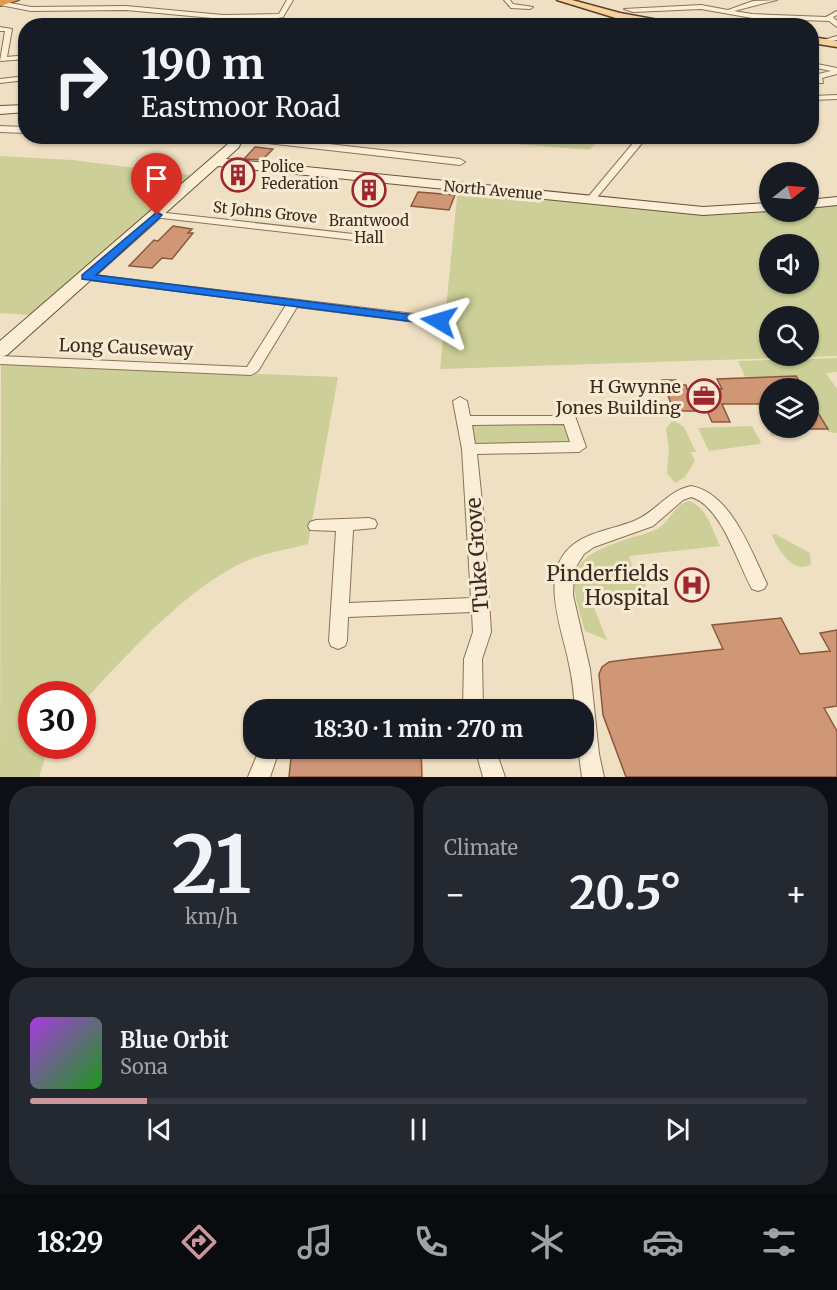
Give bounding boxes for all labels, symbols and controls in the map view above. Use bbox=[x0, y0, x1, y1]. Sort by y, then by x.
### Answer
text: 190 m bbox=[141, 38, 264, 90]
icon: right bbox=[42, 42, 120, 120]
text: Eastmoor Road bbox=[141, 90, 341, 124]
pin bbox=[131, 153, 182, 215]
building icon: Police Federation bbox=[220, 157, 256, 193]
place label: Police Federation bbox=[261, 157, 339, 193]
icon: arrive bbox=[140, 162, 173, 195]
north arrow bbox=[759, 162, 819, 222]
map controls bbox=[759, 162, 819, 438]
building icon: Brantwood Hall bbox=[351, 172, 387, 208]
street label: North Avenue bbox=[443, 176, 543, 204]
street label: St Johns Grove bbox=[212, 197, 318, 227]
place label: Brantwood Hall bbox=[329, 211, 409, 247]
button: sound bbox=[759, 234, 819, 294]
position arrow bbox=[407, 289, 471, 353]
button: search bbox=[759, 306, 819, 366]
street label: Long Causeway bbox=[58, 333, 194, 361]
place label: H Gwynne Jones Building bbox=[555, 375, 681, 419]
office icon: H Gwynne Jones Building bbox=[686, 378, 722, 414]
button: layers bbox=[759, 378, 819, 438]
street label: Tuke Grove bbox=[460, 497, 494, 613]
place label: Pinderfields Hospital bbox=[546, 560, 669, 611]
hospital icon: Pinderfields Hospital bbox=[674, 567, 710, 603]
speed limit sign: 30 bbox=[18, 681, 96, 759]
text: 18:30 · 1 min · 270 m bbox=[314, 715, 523, 743]
text: 21 bbox=[172, 816, 251, 914]
text: Climate bbox=[444, 835, 518, 860]
text: 20.5° bbox=[569, 865, 682, 921]
text: − bbox=[444, 874, 466, 915]
text: + bbox=[785, 874, 807, 915]
text: km/h bbox=[185, 904, 238, 929]
text: Blue Orbit bbox=[120, 1026, 229, 1054]
text: Sona bbox=[120, 1054, 168, 1079]
icon: previous bbox=[143, 1113, 176, 1146]
icon: pause bbox=[402, 1113, 435, 1146]
icon: next bbox=[661, 1113, 694, 1146]
icon: directions bbox=[178, 1221, 220, 1263]
icon: music bbox=[294, 1221, 336, 1263]
icon: phone bbox=[410, 1221, 452, 1263]
icon: climate bbox=[526, 1221, 568, 1263]
icon: car bbox=[642, 1221, 684, 1263]
icon: filters bbox=[758, 1221, 800, 1263]
text: 18:29 bbox=[37, 1225, 104, 1259]

